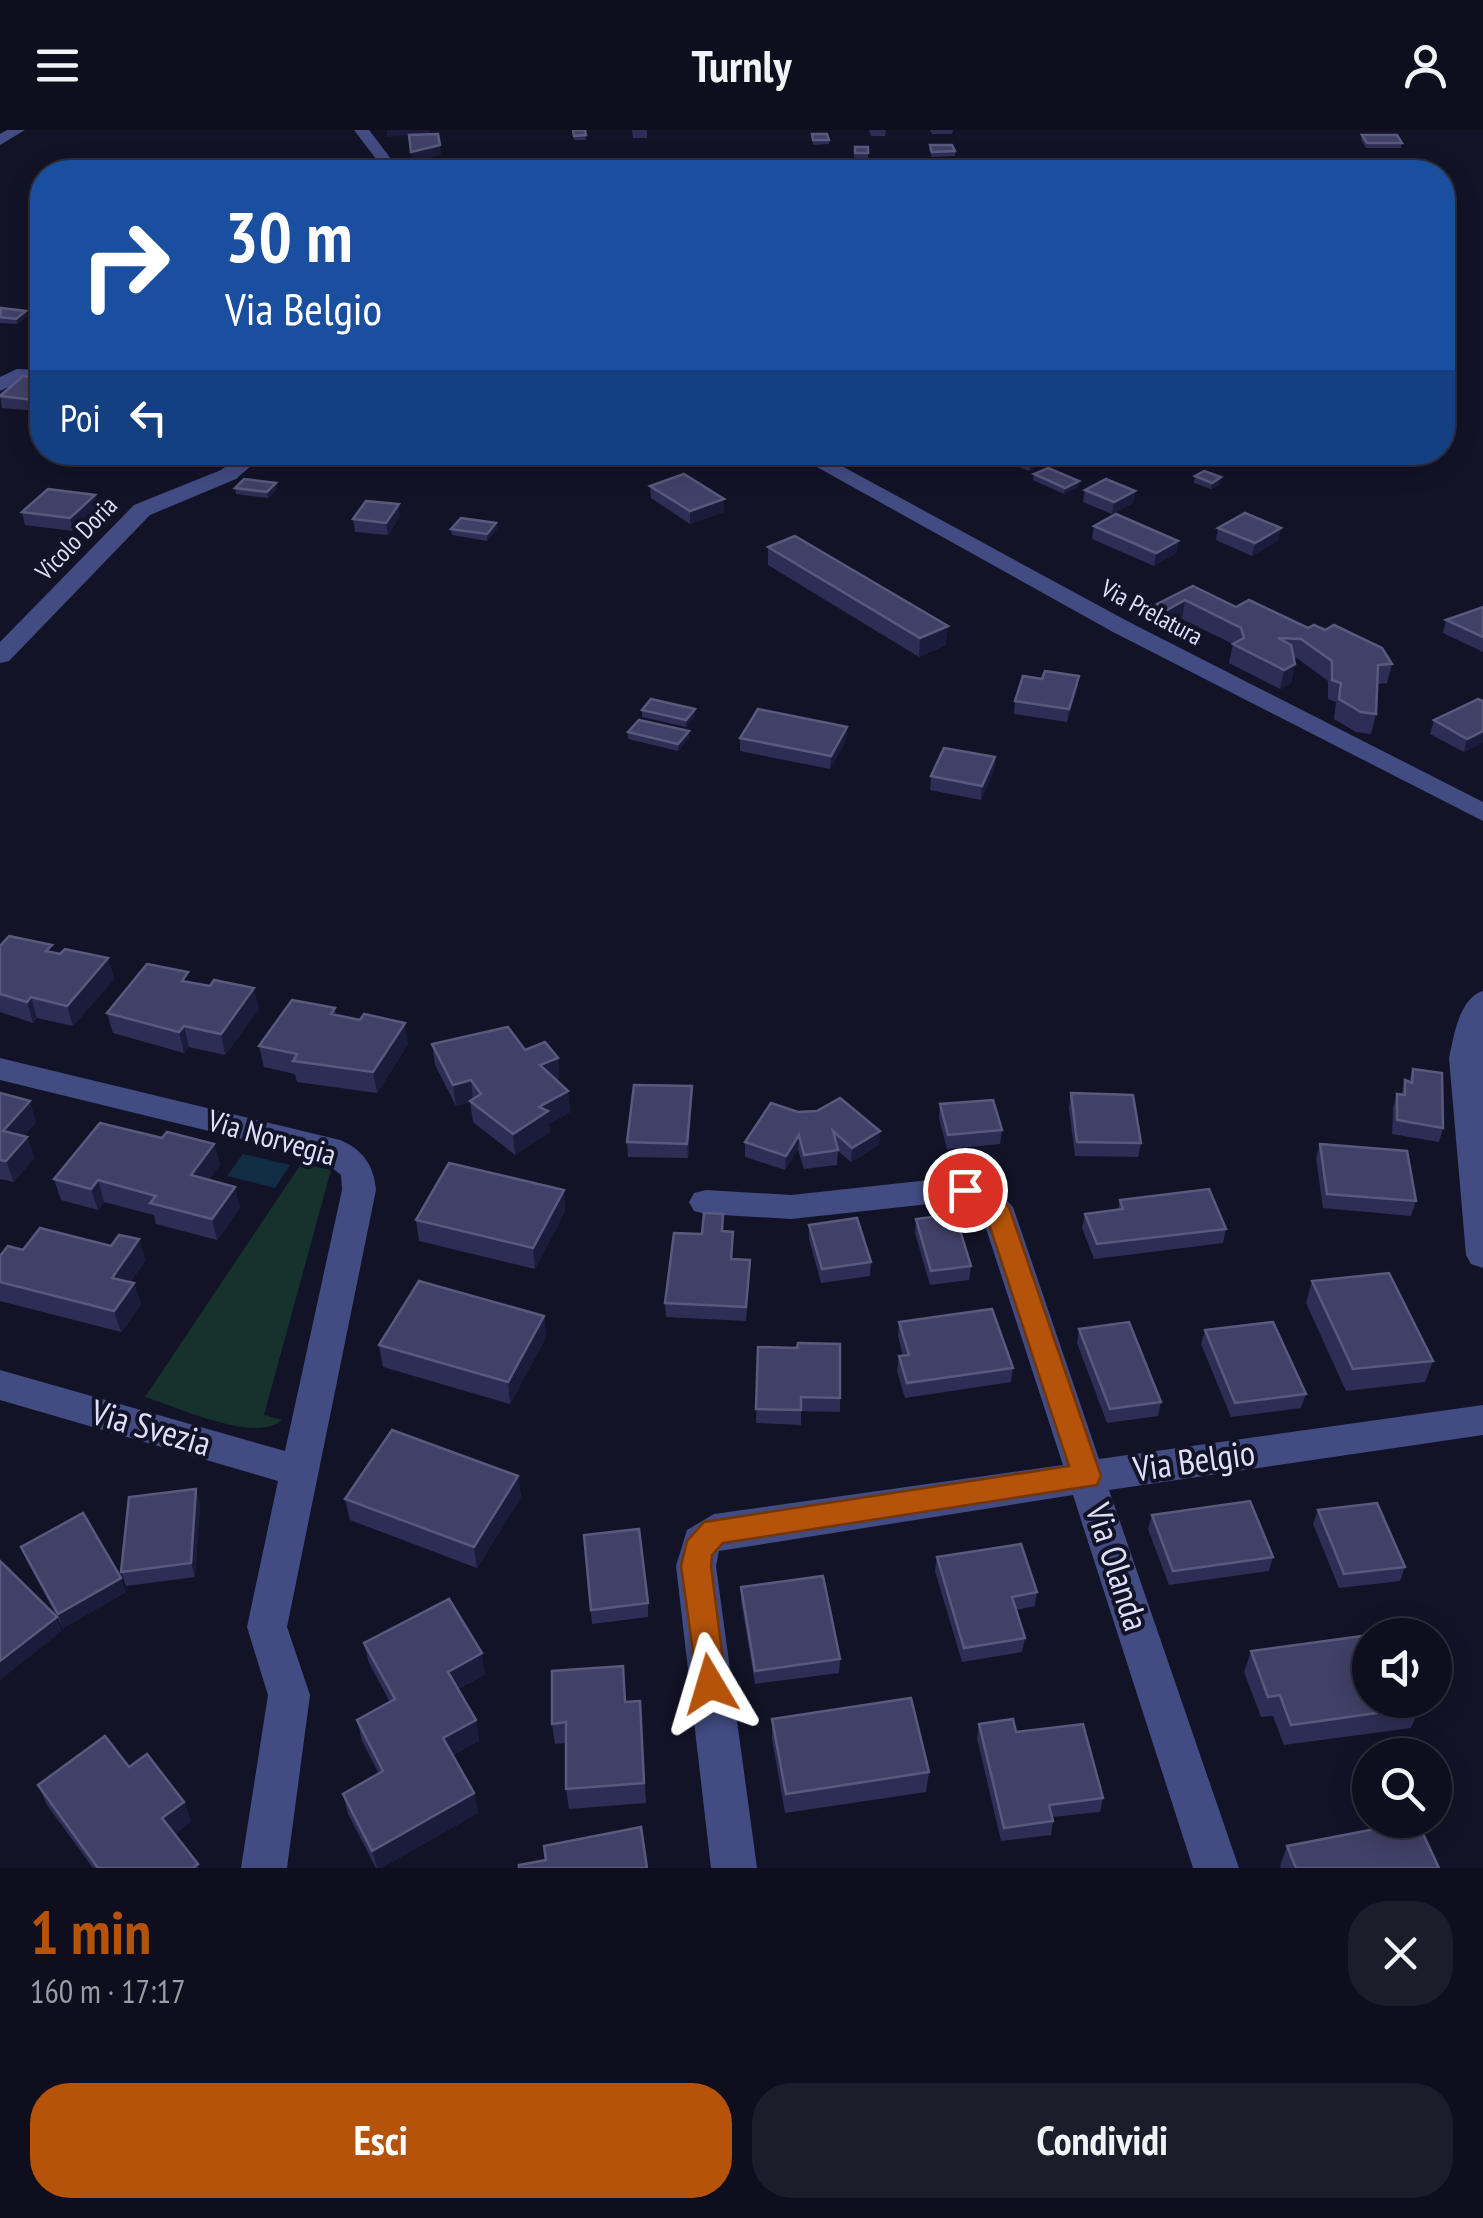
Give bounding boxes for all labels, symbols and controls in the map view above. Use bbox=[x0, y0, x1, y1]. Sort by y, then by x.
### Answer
text: Turnly bbox=[692, 36, 791, 94]
icon: menu bbox=[30, 38, 85, 93]
icon: person bbox=[1398, 38, 1453, 93]
text: 30 m bbox=[225, 191, 353, 281]
icon: right bbox=[60, 200, 190, 330]
text: Via Belgio bbox=[225, 279, 382, 337]
icon: left bbox=[121, 390, 176, 445]
text: Poi bbox=[60, 393, 101, 442]
street label: Vicolo Doria bbox=[28, 489, 124, 587]
street label: Via Prelatura bbox=[1095, 571, 1208, 652]
street label: Via Norvegia bbox=[203, 1099, 341, 1173]
pin bbox=[923, 1148, 1008, 1233]
icon: arrive bbox=[938, 1163, 993, 1218]
street label: Via Svezia bbox=[85, 1388, 216, 1466]
street label: Via Belgio bbox=[1129, 1429, 1258, 1491]
street label: Via Olanda bbox=[1076, 1496, 1160, 1636]
map controls bbox=[1352, 1618, 1452, 1838]
button: sound bbox=[1352, 1618, 1452, 1718]
position arrow bbox=[658, 1632, 762, 1736]
button: search bbox=[1352, 1738, 1452, 1838]
text: 1 min bbox=[30, 1893, 151, 1971]
button: close bbox=[1348, 1901, 1453, 2006]
text: 160 m · 17:17 bbox=[30, 1970, 185, 2012]
button: Esci bbox=[30, 2083, 732, 2198]
button: Condividi bbox=[752, 2083, 1453, 2198]

